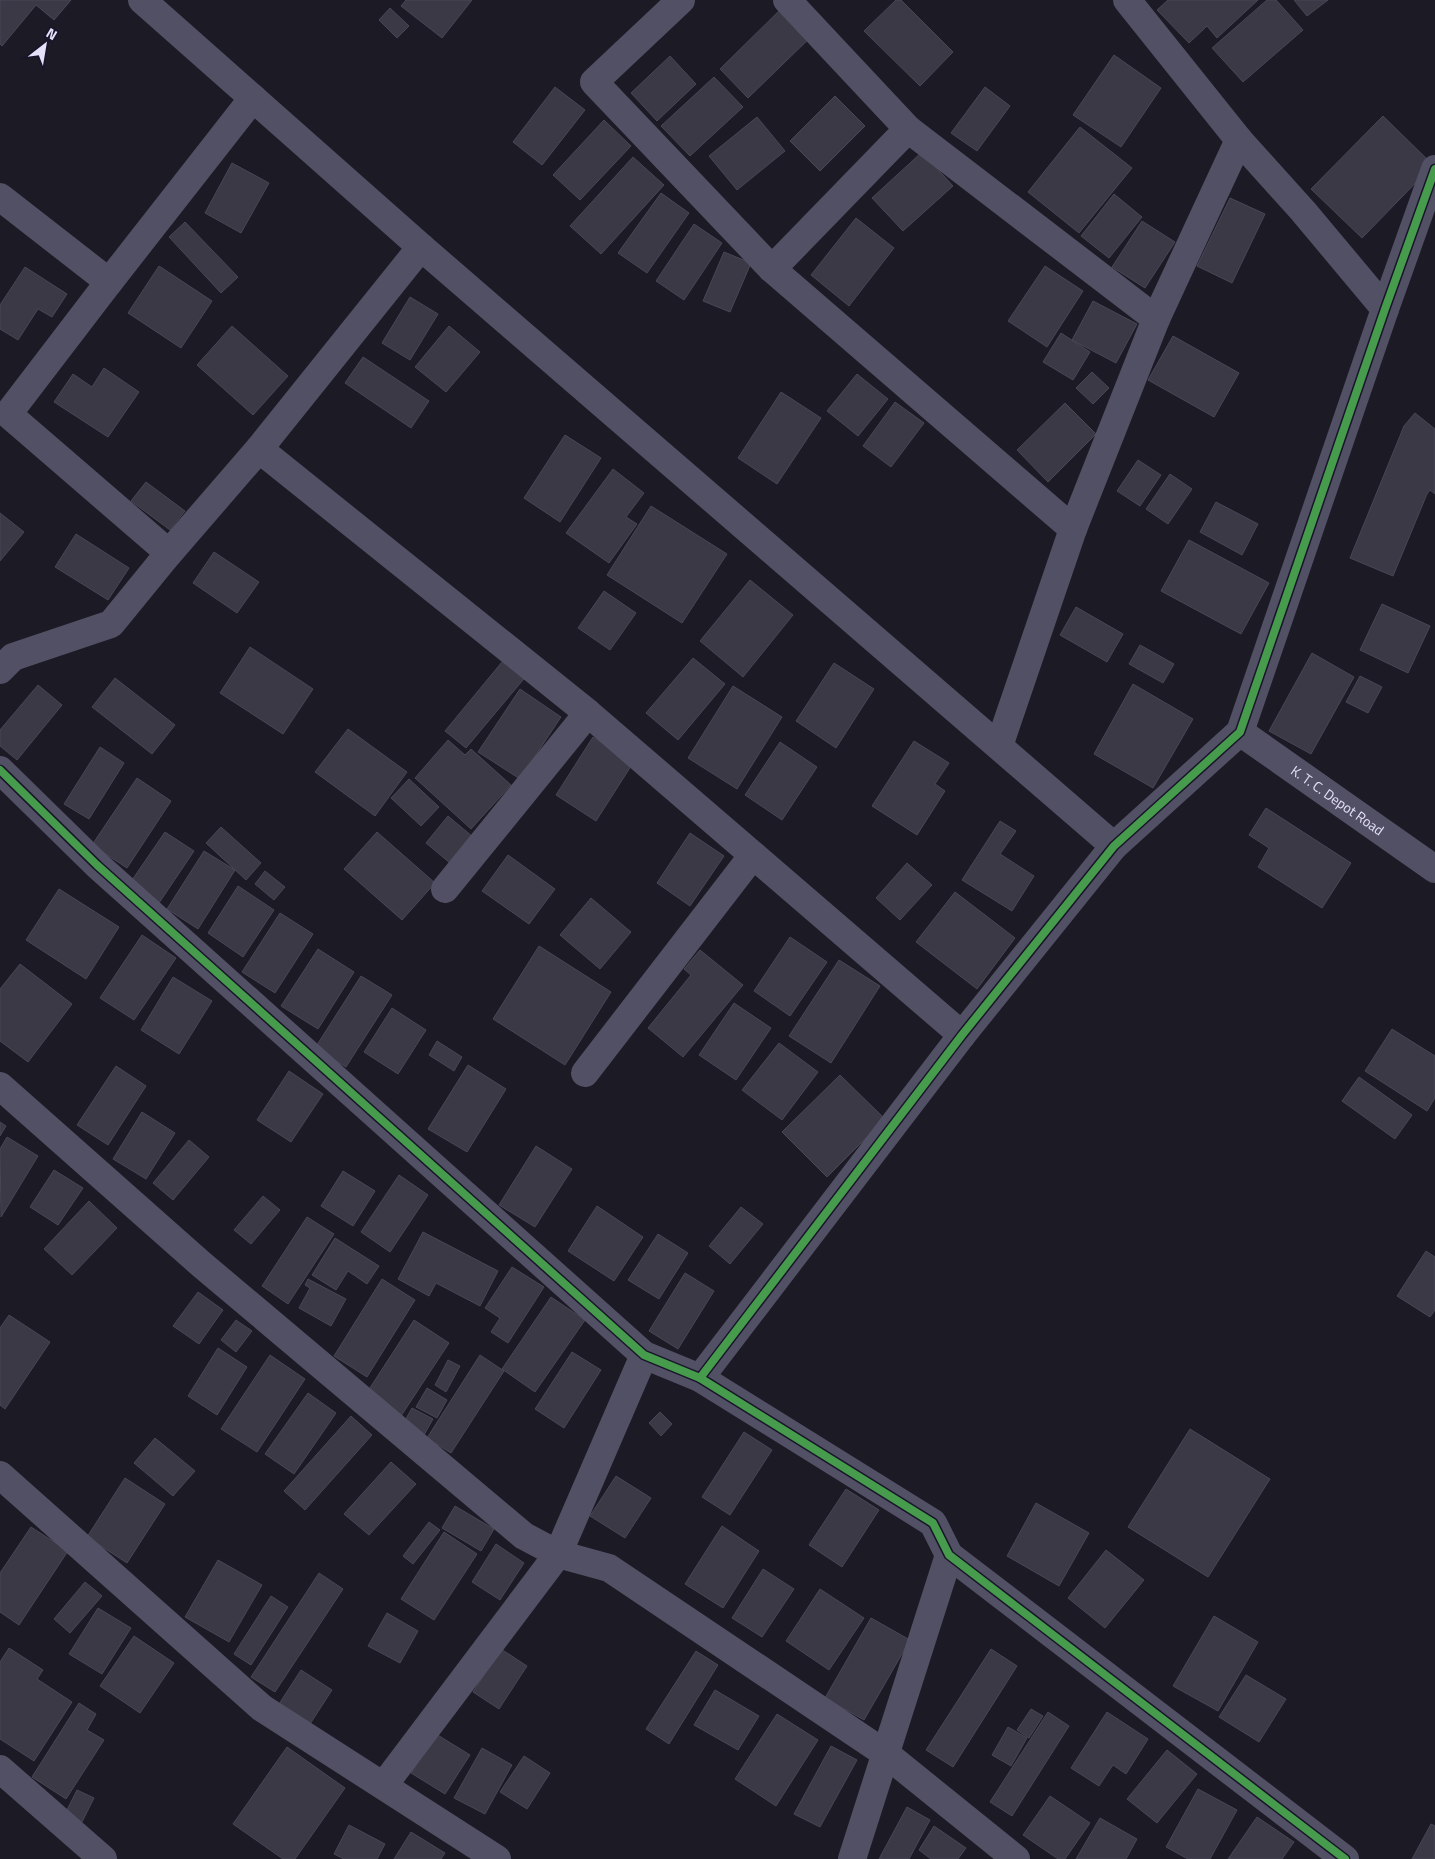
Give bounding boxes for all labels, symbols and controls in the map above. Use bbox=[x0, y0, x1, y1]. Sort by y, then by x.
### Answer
north arrow bbox=[20, 20, 70, 70]
text: N bbox=[42, 22, 62, 45]
street label: K. T. C. Depot Road bbox=[1287, 760, 1389, 840]

